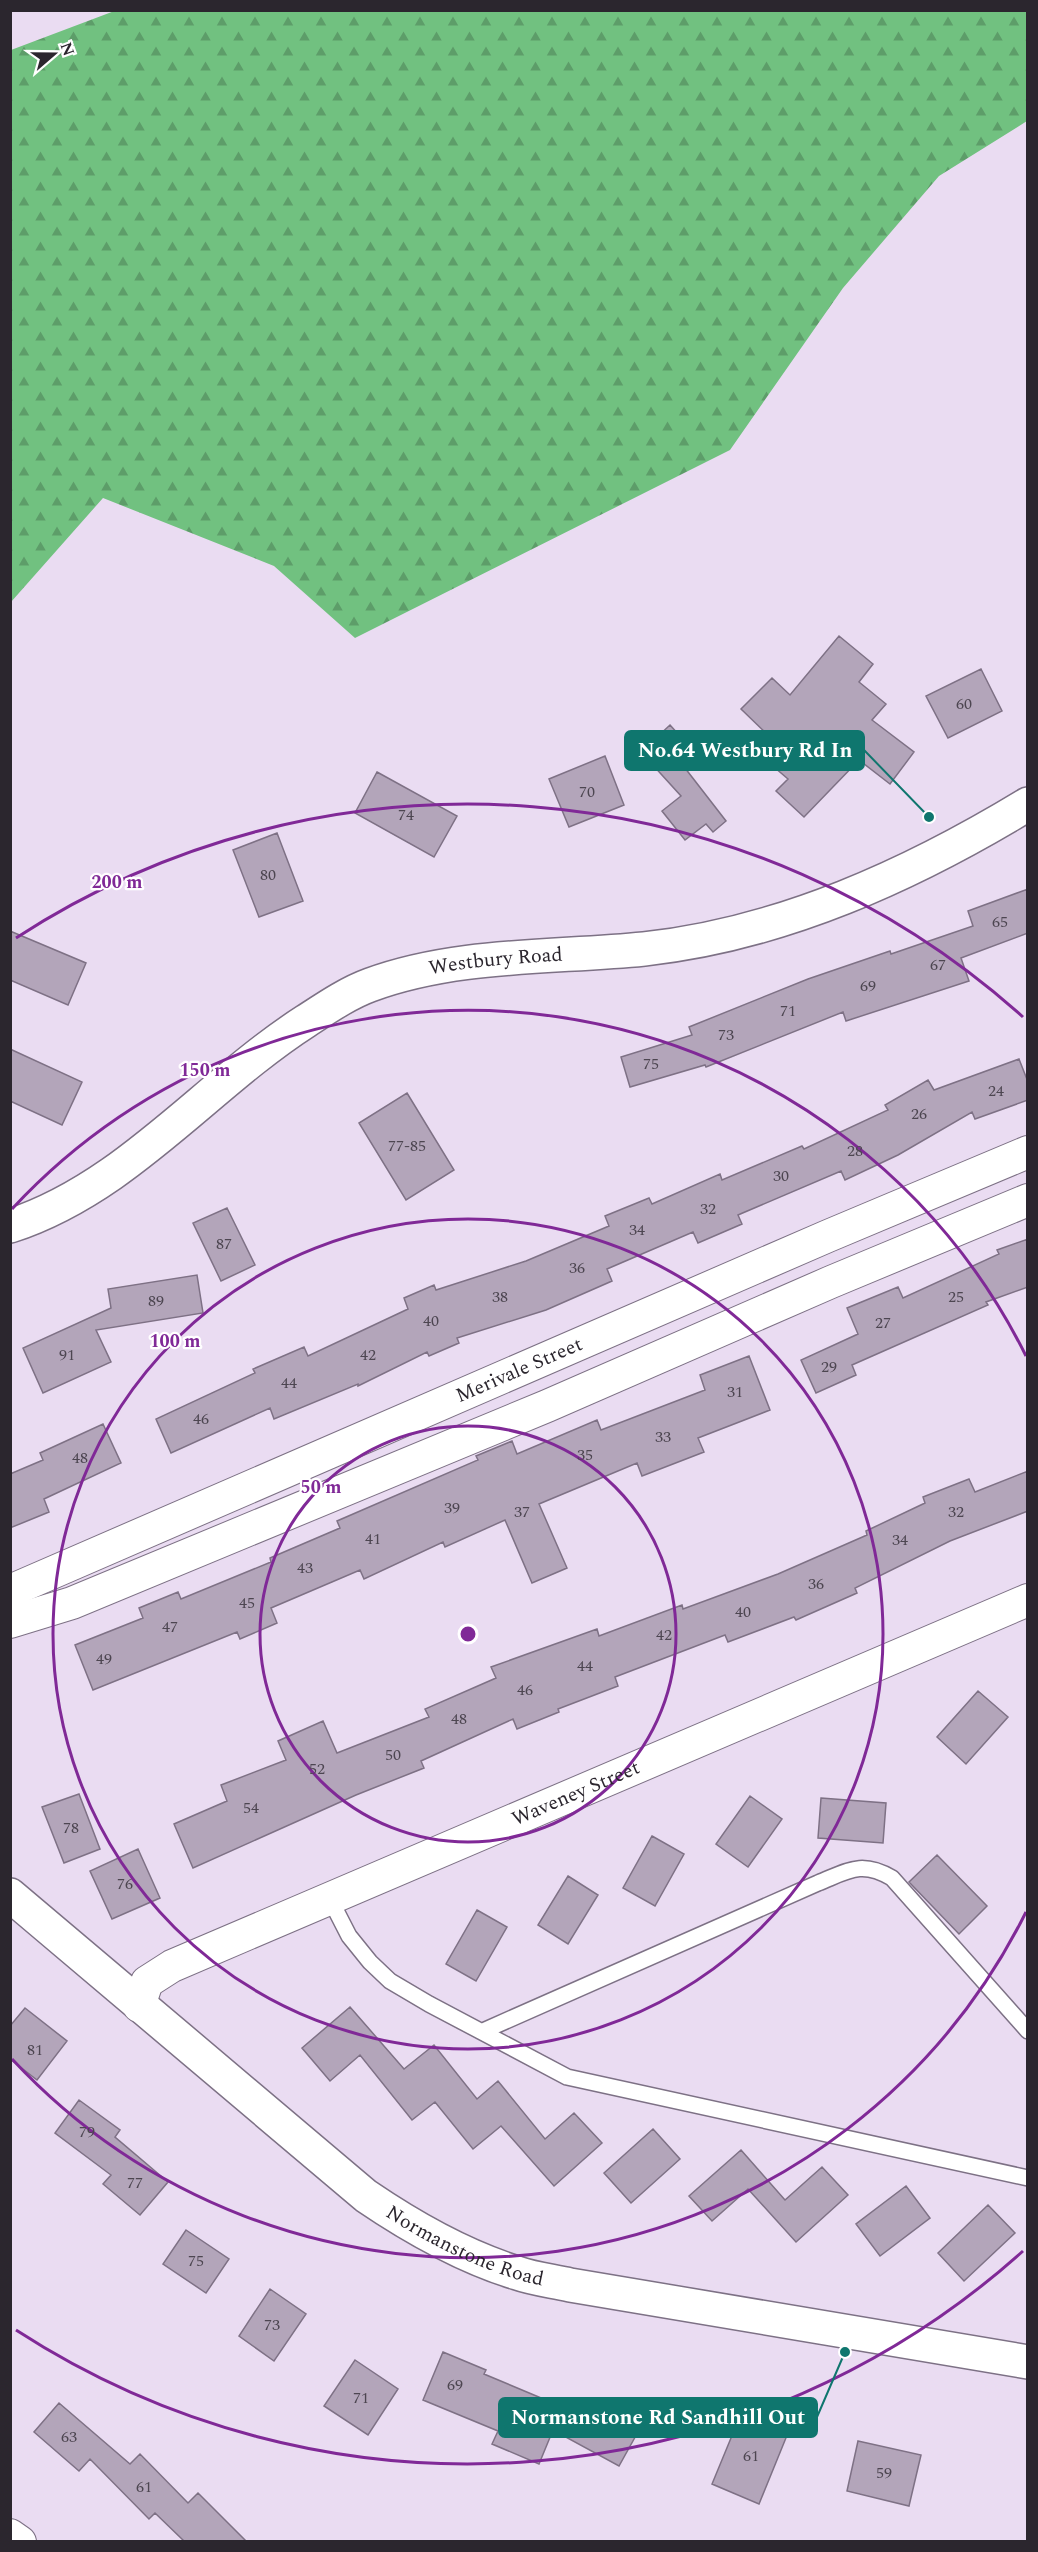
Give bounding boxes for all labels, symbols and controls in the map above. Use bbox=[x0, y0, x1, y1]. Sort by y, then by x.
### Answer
north arrow bbox=[24, 24, 84, 84]
text: N bbox=[54, 39, 81, 59]
house number: 60 bbox=[956, 692, 972, 716]
callout: No.64 Westbury Rd In bbox=[625, 731, 864, 770]
text: No.64 Westbury Rd In bbox=[638, 735, 852, 767]
house number: 70 bbox=[579, 780, 595, 804]
house number: 74 bbox=[398, 803, 414, 827]
house number: 80 bbox=[260, 863, 276, 887]
text: 200 m bbox=[91, 869, 143, 896]
house number: 65 bbox=[992, 910, 1008, 934]
street label: Westbury Road bbox=[426, 940, 563, 983]
house number: 67 bbox=[930, 953, 946, 977]
house number: 69 bbox=[860, 974, 876, 998]
house number: 71 bbox=[780, 999, 796, 1023]
house number: 73 bbox=[718, 1023, 734, 1047]
house number: 75 bbox=[643, 1052, 659, 1076]
text: 150 m bbox=[179, 1057, 231, 1084]
house number: 24 bbox=[988, 1079, 1004, 1103]
house number: 26 bbox=[911, 1102, 927, 1126]
house number: 77-85 bbox=[388, 1134, 426, 1158]
house number: 28 bbox=[847, 1139, 863, 1163]
house number: 30 bbox=[773, 1164, 789, 1188]
house number: 32 bbox=[700, 1197, 716, 1221]
house number: 34 bbox=[629, 1218, 645, 1242]
house number: 87 bbox=[216, 1232, 232, 1256]
house number: 36 bbox=[569, 1256, 585, 1280]
house number: 38 bbox=[492, 1285, 508, 1309]
house number: 25 bbox=[948, 1285, 964, 1309]
house number: 89 bbox=[148, 1289, 164, 1313]
house number: 40 bbox=[423, 1309, 439, 1333]
house number: 27 bbox=[875, 1311, 891, 1335]
text: 100 m bbox=[149, 1328, 201, 1355]
street label: Merivale Street bbox=[451, 1329, 587, 1411]
house number: 91 bbox=[59, 1343, 75, 1367]
house number: 42 bbox=[360, 1343, 376, 1367]
house number: 29 bbox=[821, 1355, 837, 1379]
house number: 44 bbox=[281, 1371, 297, 1395]
house number: 31 bbox=[727, 1380, 743, 1404]
house number: 46 bbox=[193, 1407, 209, 1431]
house number: 33 bbox=[655, 1425, 671, 1449]
house number: 35 bbox=[577, 1443, 593, 1467]
house number: 48 bbox=[72, 1446, 88, 1470]
text: 50 m bbox=[301, 1474, 341, 1501]
house number: 39 bbox=[444, 1496, 460, 1520]
house number: 37 bbox=[514, 1500, 530, 1524]
house number: 32 bbox=[948, 1500, 964, 1524]
house number: 41 bbox=[365, 1527, 381, 1551]
house number: 34 bbox=[892, 1528, 908, 1552]
house number: 43 bbox=[297, 1556, 313, 1580]
house number: 36 bbox=[808, 1572, 824, 1596]
house number: 45 bbox=[239, 1591, 255, 1615]
house number: 40 bbox=[735, 1600, 751, 1624]
house number: 47 bbox=[162, 1615, 178, 1639]
house number: 42 bbox=[656, 1623, 672, 1647]
centre of rings bbox=[458, 1624, 478, 1644]
house number: 49 bbox=[96, 1647, 112, 1671]
house number: 44 bbox=[577, 1654, 593, 1678]
house number: 46 bbox=[517, 1678, 533, 1702]
house number: 48 bbox=[451, 1707, 467, 1731]
house number: 50 bbox=[385, 1743, 401, 1767]
street label: Waveney Street bbox=[507, 1753, 644, 1834]
house number: 52 bbox=[309, 1757, 325, 1781]
house number: 54 bbox=[243, 1796, 259, 1820]
house number: 78 bbox=[63, 1816, 79, 1840]
house number: 76 bbox=[117, 1872, 133, 1896]
house number: 81 bbox=[27, 2038, 43, 2062]
house number: 79 bbox=[79, 2120, 95, 2144]
house number: 77 bbox=[127, 2171, 143, 2195]
street label: Normanstone Road bbox=[380, 2198, 546, 2294]
house number: 75 bbox=[188, 2249, 204, 2273]
house number: 73 bbox=[264, 2313, 280, 2337]
house number: 69 bbox=[447, 2373, 463, 2397]
house number: 71 bbox=[353, 2386, 369, 2410]
callout: Normanstone Rd Sandhill Out bbox=[499, 2398, 817, 2437]
text: Normanstone Rd Sandhill Out bbox=[511, 2402, 805, 2434]
house number: 63 bbox=[61, 2425, 77, 2449]
house number: 61 bbox=[743, 2444, 759, 2468]
house number: 59 bbox=[876, 2461, 892, 2485]
house number: 61 bbox=[136, 2475, 152, 2499]

